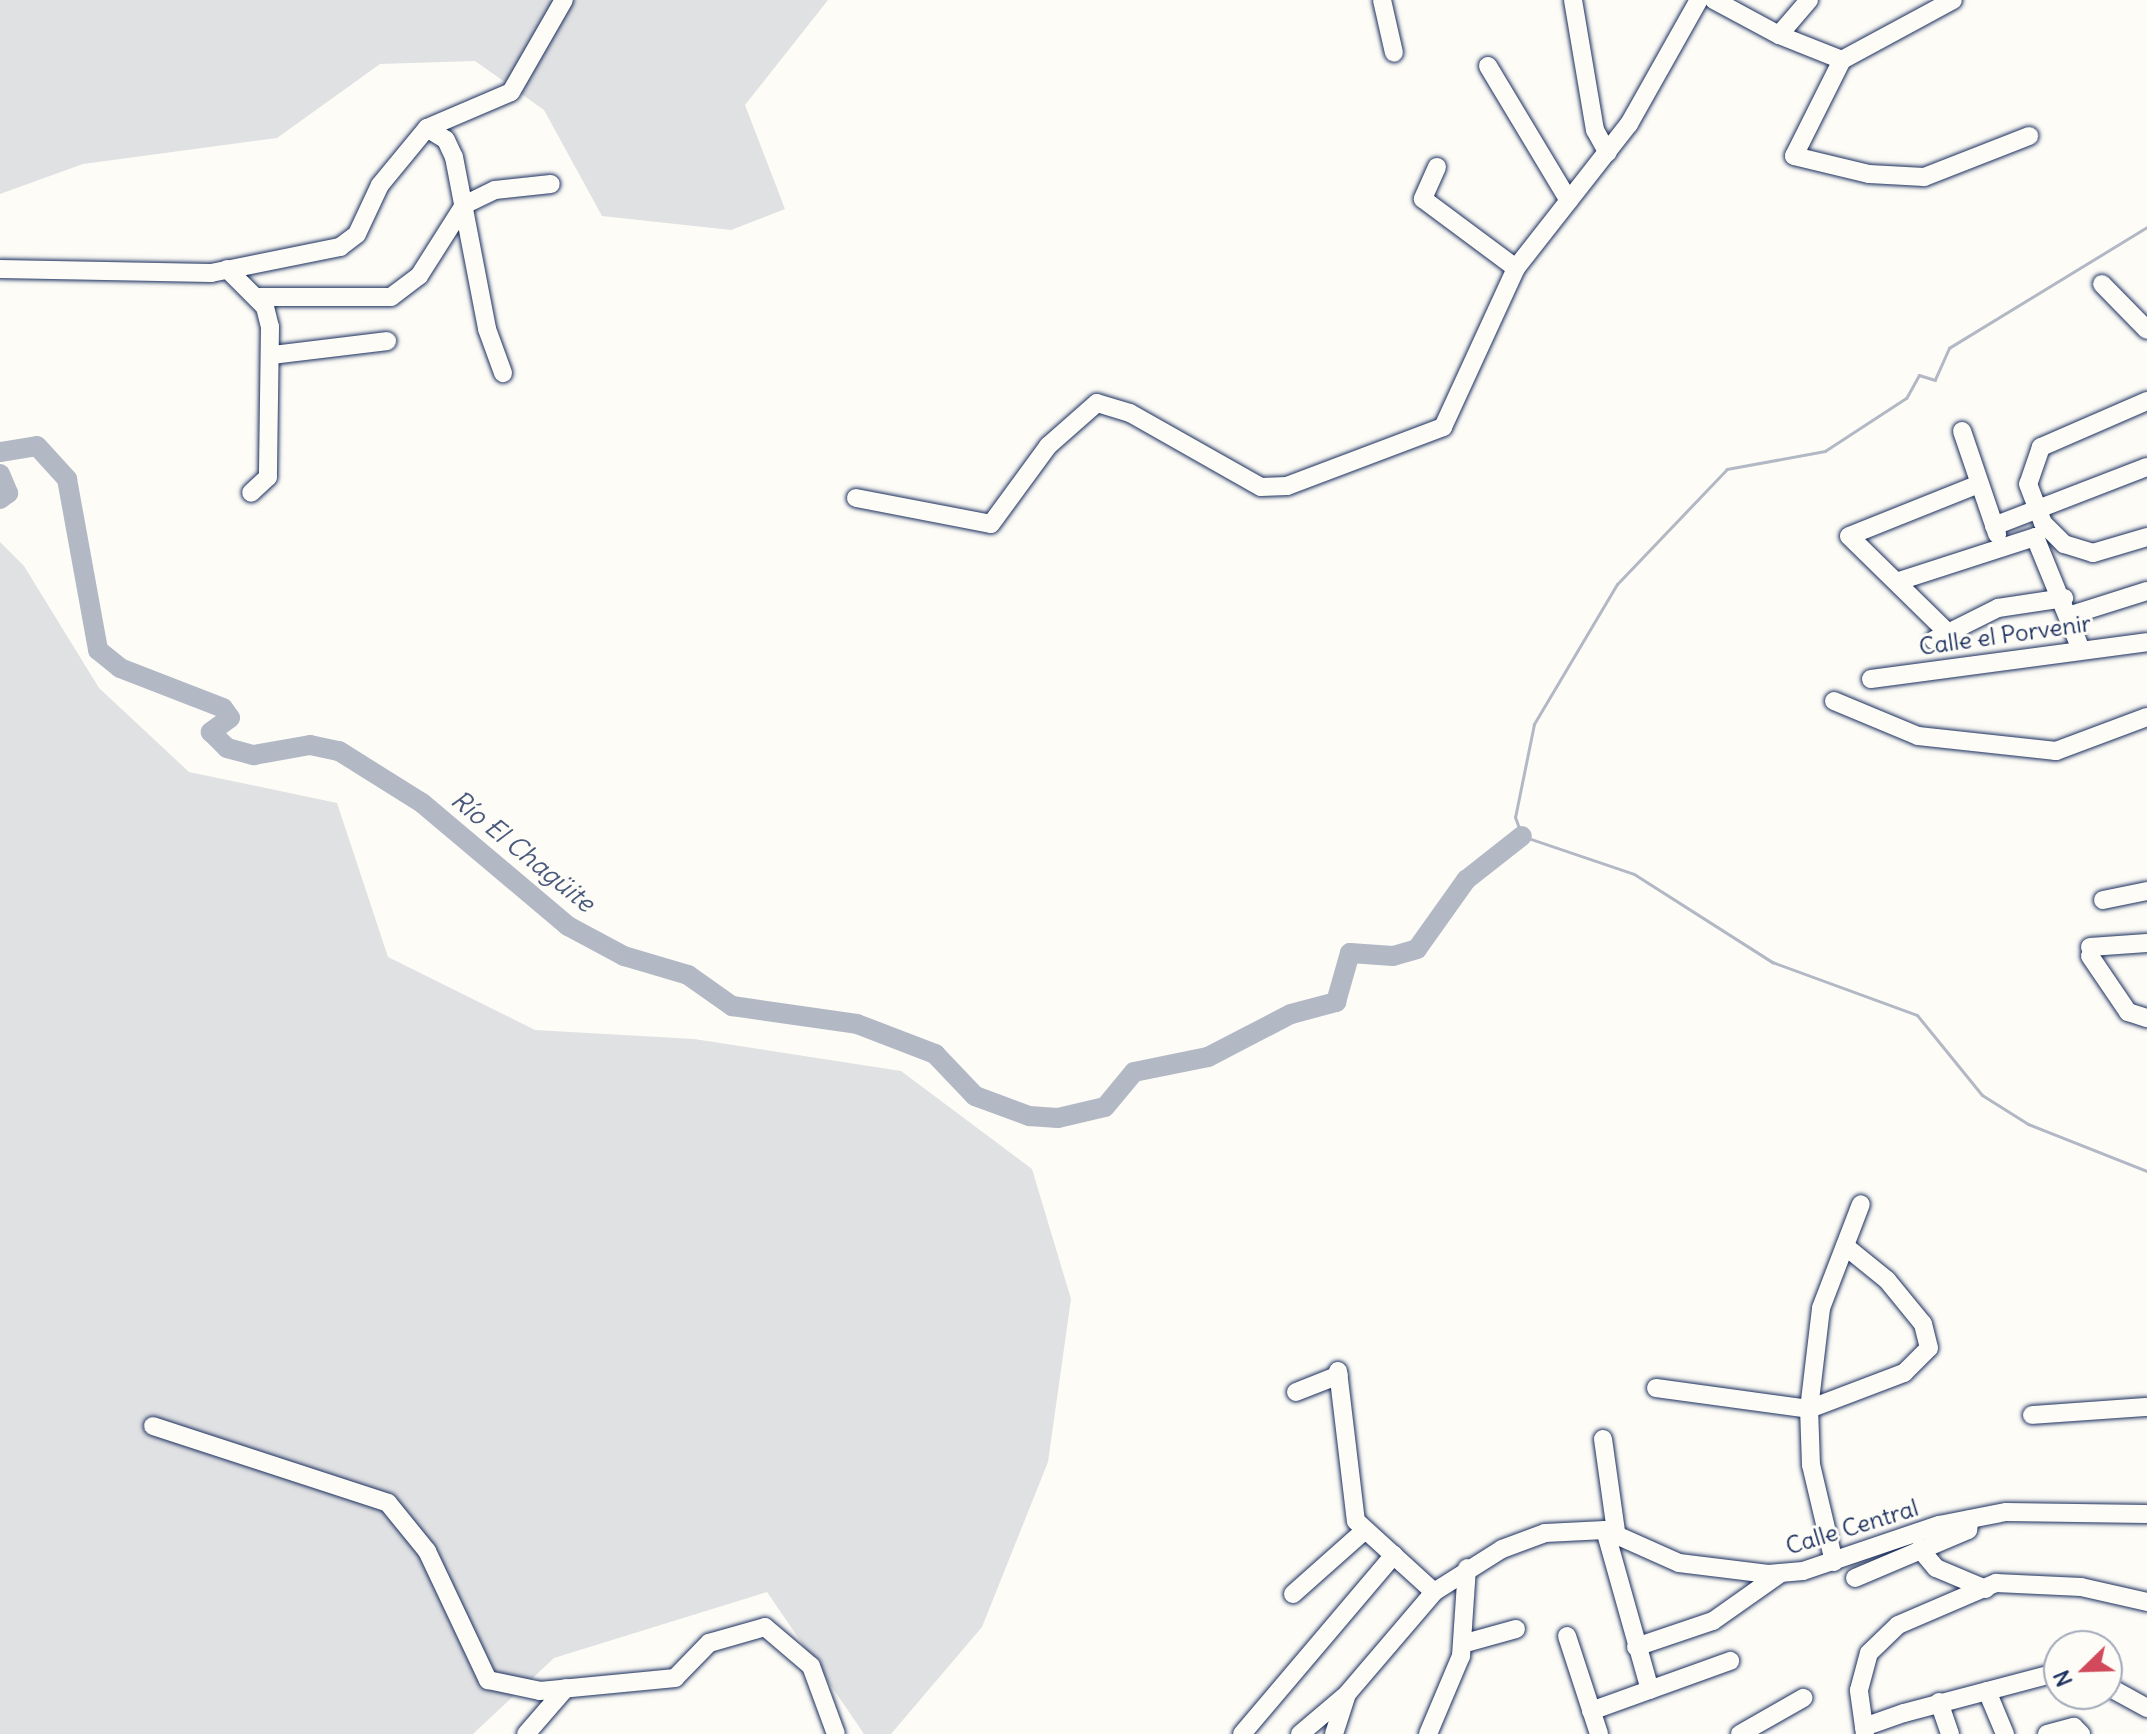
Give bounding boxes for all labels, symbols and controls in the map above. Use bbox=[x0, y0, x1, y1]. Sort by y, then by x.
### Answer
street label: Calle el Porvenir bbox=[1917, 609, 2093, 661]
water label: Río El Chagüite bbox=[445, 784, 601, 918]
street label: Calle Central bbox=[1782, 1493, 1922, 1561]
north arrow bbox=[2043, 1630, 2123, 1710]
text: N bbox=[2047, 1666, 2079, 1691]

